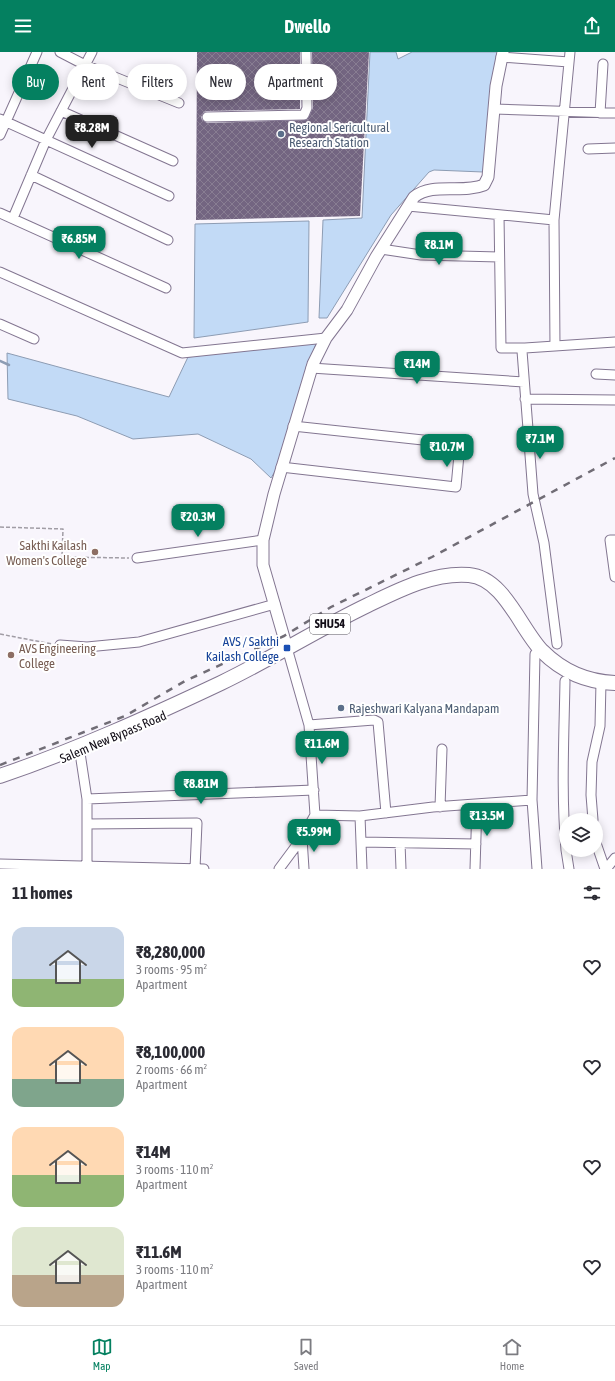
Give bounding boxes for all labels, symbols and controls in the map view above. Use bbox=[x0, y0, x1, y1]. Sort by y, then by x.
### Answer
icon: menu bbox=[12, 15, 34, 37]
icon: share bbox=[581, 15, 603, 37]
text: Dwello bbox=[284, 16, 331, 37]
chip: Buy bbox=[12, 64, 59, 100]
chip: Rent bbox=[67, 64, 119, 100]
chip: Filters bbox=[127, 64, 187, 100]
chip: New bbox=[195, 64, 246, 100]
chip: Apartment bbox=[254, 64, 337, 100]
pin: ₹8.28M bbox=[59, 115, 125, 149]
text: ₹8.28M bbox=[75, 120, 109, 135]
place label: Regional Sericultural Research Station bbox=[289, 120, 390, 150]
marker: Regional Sericultural Research Station bbox=[276, 129, 286, 139]
pin: ₹6.85M bbox=[46, 226, 112, 260]
text: ₹6.85M bbox=[62, 231, 96, 246]
pin: ₹8.1M bbox=[411, 232, 467, 266]
text: ₹8.1M bbox=[425, 237, 453, 252]
pin: ₹14M bbox=[393, 351, 441, 385]
text: ₹14M bbox=[404, 356, 430, 371]
pin: ₹7.1M bbox=[512, 426, 568, 460]
text: ₹7.1M bbox=[526, 431, 554, 446]
pin: ₹10.7M bbox=[414, 434, 480, 468]
text: ₹10.7M bbox=[430, 439, 464, 454]
pin: ₹20.3M bbox=[165, 504, 231, 538]
text: ₹20.3M bbox=[181, 509, 215, 524]
place label: Sakthi Kailash Women's College bbox=[6, 538, 87, 568]
marker: Sakthi Kailash Women's College bbox=[90, 547, 100, 557]
road number: SHU54 bbox=[310, 614, 350, 634]
place label: AVS / Sakthi Kailash College bbox=[206, 634, 279, 664]
place label: AVS Engineering College bbox=[19, 641, 96, 671]
marker: AVS / Sakthi Kailash College bbox=[282, 643, 292, 653]
marker: AVS Engineering College bbox=[6, 650, 16, 660]
place label: Rajeshwari Kalyana Mandapam bbox=[349, 701, 499, 716]
marker: Rajeshwari Kalyana Mandapam bbox=[336, 703, 346, 713]
street label: Salem New Bypass Road bbox=[57, 708, 169, 766]
pin: ₹11.6M bbox=[289, 731, 355, 765]
text: ₹11.6M bbox=[305, 736, 339, 751]
pin: ₹8.81M bbox=[168, 771, 234, 805]
text: ₹8.81M bbox=[184, 776, 218, 791]
pin: ₹13.5M bbox=[454, 803, 520, 837]
text: ₹13.5M bbox=[470, 808, 504, 823]
map controls bbox=[559, 813, 603, 857]
button: layers bbox=[559, 813, 603, 857]
pin: ₹5.99M bbox=[281, 819, 347, 853]
text: ₹5.99M bbox=[297, 824, 331, 839]
icon: filters bbox=[581, 882, 603, 904]
text: 11 homes bbox=[12, 883, 73, 903]
text: ₹8,280,000 bbox=[136, 942, 205, 962]
icon: home bbox=[44, 943, 92, 991]
icon: heart bbox=[581, 956, 603, 978]
text: 3 rooms · 95 m² bbox=[136, 962, 207, 977]
text: Apartment bbox=[136, 977, 187, 992]
text: ₹8,100,000 bbox=[136, 1042, 205, 1062]
icon: home bbox=[44, 1043, 92, 1091]
icon: heart bbox=[581, 1056, 603, 1078]
text: 2 rooms · 66 m² bbox=[136, 1062, 207, 1077]
text: Apartment bbox=[136, 1077, 187, 1092]
text: ₹14M bbox=[136, 1142, 171, 1162]
icon: home bbox=[44, 1143, 92, 1191]
icon: heart bbox=[581, 1156, 603, 1178]
text: 3 rooms · 110 m² bbox=[136, 1162, 213, 1177]
text: Apartment bbox=[136, 1177, 187, 1192]
text: ₹11.6M bbox=[136, 1242, 182, 1262]
icon: home bbox=[44, 1243, 92, 1291]
icon: heart bbox=[581, 1256, 603, 1278]
text: 3 rooms · 110 m² bbox=[136, 1262, 213, 1277]
text: Apartment bbox=[136, 1277, 187, 1292]
tab: Map bbox=[91, 1336, 113, 1372]
tab: Saved bbox=[294, 1336, 318, 1372]
tab: Home bbox=[500, 1336, 524, 1372]

